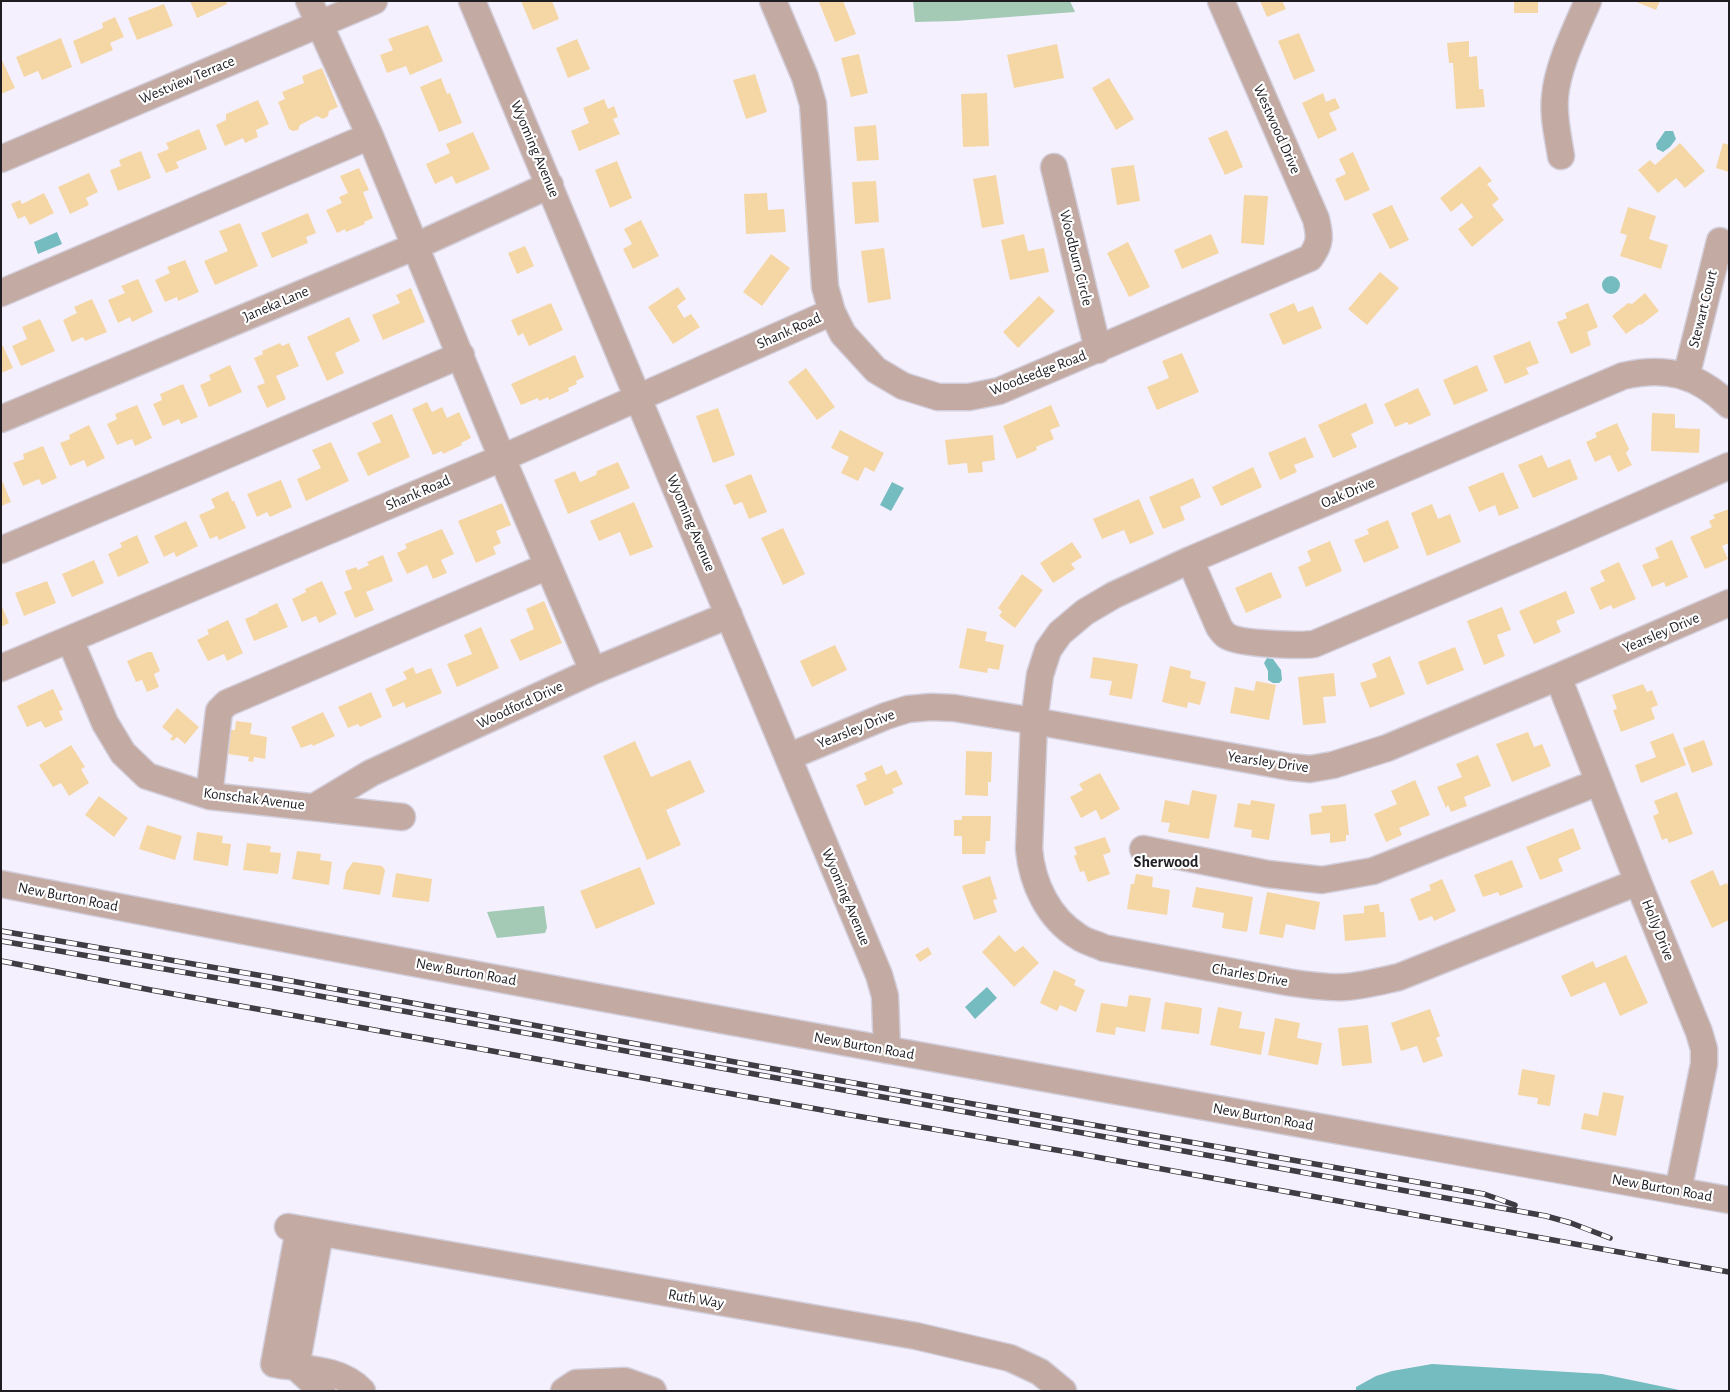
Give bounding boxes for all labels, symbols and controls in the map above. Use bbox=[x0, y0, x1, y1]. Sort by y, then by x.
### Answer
street label: Westview Terrace bbox=[137, 52, 237, 108]
street label: Westwood Drive bbox=[1249, 81, 1305, 177]
street label: Wyoming Avenue bbox=[507, 98, 563, 200]
street label: Woodburn Circle bbox=[1055, 208, 1097, 308]
street label: Stewart Court bbox=[1685, 268, 1721, 350]
street label: Janeka Lane bbox=[241, 282, 311, 326]
street label: Shank Road bbox=[754, 309, 824, 353]
street label: Woodsedge Road bbox=[987, 346, 1089, 400]
street label: Shank Road bbox=[383, 471, 453, 515]
street label: Wyoming Avenue bbox=[663, 472, 719, 574]
street label: Oak Drive bbox=[1318, 474, 1378, 512]
street label: Yearsley Drive bbox=[1620, 609, 1702, 657]
street label: Woodford Drive bbox=[474, 677, 566, 733]
street label: Yearsley Drive bbox=[815, 705, 897, 753]
street label: Yearsley Drive bbox=[1226, 747, 1310, 777]
street label: Konschak Avenue bbox=[202, 784, 306, 814]
street label: Wyoming Avenue bbox=[818, 846, 874, 948]
district label: Sherwood bbox=[1134, 852, 1198, 872]
street label: New Burton Road bbox=[16, 878, 120, 916]
street label: Holly Drive bbox=[1638, 897, 1678, 963]
street label: New Burton Road bbox=[414, 954, 518, 990]
street label: Charles Drive bbox=[1210, 959, 1290, 991]
street label: New Burton Road bbox=[812, 1028, 916, 1064]
street label: New Burton Road bbox=[1211, 1099, 1315, 1135]
street label: New Burton Road bbox=[1610, 1170, 1714, 1206]
street label: Ruth Way bbox=[667, 1285, 725, 1313]

